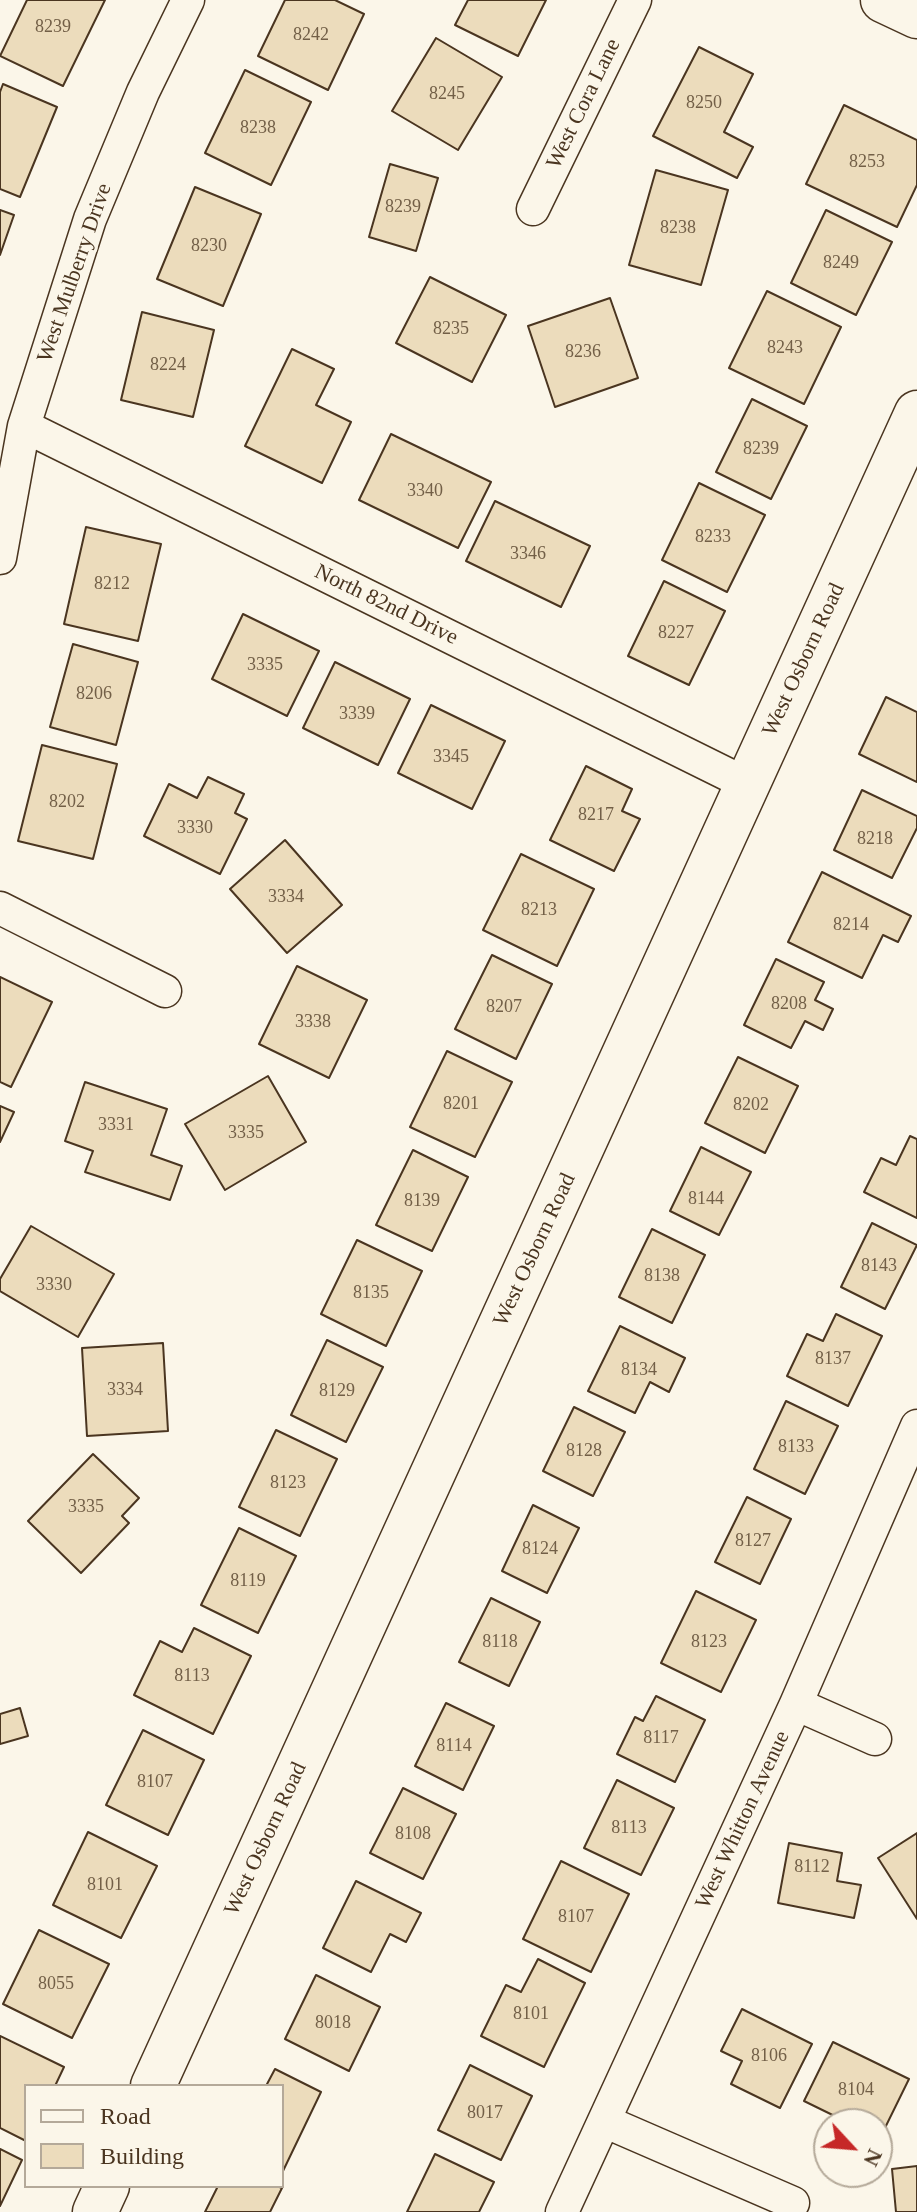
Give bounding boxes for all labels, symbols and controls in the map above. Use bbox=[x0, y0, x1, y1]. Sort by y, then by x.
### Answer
house number: 8239 bbox=[35, 16, 71, 38]
house number: 8242 bbox=[293, 24, 329, 46]
street label: West Cora Lane bbox=[541, 35, 627, 173]
house number: 8245 bbox=[429, 83, 465, 105]
house number: 8250 bbox=[686, 92, 722, 114]
house number: 8238 bbox=[240, 117, 276, 139]
house number: 8253 bbox=[849, 151, 885, 173]
street label: West Mulberry Drive bbox=[32, 180, 118, 366]
house number: 8239 bbox=[385, 196, 421, 218]
house number: 8238 bbox=[660, 217, 696, 239]
house number: 8230 bbox=[191, 235, 227, 257]
house number: 8249 bbox=[823, 252, 859, 274]
house number: 8235 bbox=[433, 318, 469, 340]
house number: 8243 bbox=[767, 337, 803, 359]
house number: 8236 bbox=[565, 341, 601, 363]
house number: 8224 bbox=[150, 354, 186, 376]
house number: 8239 bbox=[743, 438, 779, 460]
house number: 3340 bbox=[407, 480, 443, 502]
house number: 8233 bbox=[695, 526, 731, 548]
house number: 3346 bbox=[510, 543, 546, 565]
street label: North 82nd Drive bbox=[310, 559, 462, 651]
house number: 8212 bbox=[94, 573, 130, 595]
street label: West Osborn Road bbox=[757, 579, 851, 741]
house number: 8227 bbox=[658, 622, 694, 644]
house number: 3335 bbox=[247, 654, 283, 676]
house number: 8206 bbox=[76, 683, 112, 705]
house number: 3339 bbox=[339, 703, 375, 725]
house number: 3345 bbox=[433, 746, 469, 768]
house number: 8202 bbox=[49, 791, 85, 813]
house number: 8217 bbox=[578, 804, 614, 826]
house number: 3330 bbox=[177, 817, 213, 839]
house number: 8218 bbox=[857, 828, 893, 850]
house number: 3334 bbox=[268, 886, 304, 908]
house number: 8213 bbox=[521, 899, 557, 921]
house number: 8214 bbox=[833, 914, 869, 936]
house number: 8208 bbox=[771, 993, 807, 1015]
house number: 8207 bbox=[486, 996, 522, 1018]
house number: 3338 bbox=[295, 1011, 331, 1033]
house number: 8201 bbox=[443, 1093, 479, 1115]
house number: 8202 bbox=[733, 1094, 769, 1116]
house number: 3331 bbox=[98, 1114, 134, 1136]
house number: 3335 bbox=[228, 1122, 264, 1144]
street label: West Osborn Road bbox=[488, 1169, 582, 1331]
house number: 8144 bbox=[688, 1188, 724, 1210]
house number: 8139 bbox=[404, 1190, 440, 1212]
house number: 8143 bbox=[861, 1255, 897, 1277]
house number: 8138 bbox=[644, 1265, 680, 1287]
house number: 3330 bbox=[36, 1274, 72, 1296]
house number: 8135 bbox=[353, 1282, 389, 1304]
house number: 8137 bbox=[815, 1348, 851, 1370]
house number: 8134 bbox=[621, 1359, 657, 1381]
house number: 3334 bbox=[107, 1379, 143, 1401]
house number: 8129 bbox=[319, 1380, 355, 1402]
house number: 8133 bbox=[778, 1436, 814, 1458]
house number: 8128 bbox=[566, 1440, 602, 1462]
house number: 8123 bbox=[270, 1472, 306, 1494]
house number: 3335 bbox=[68, 1496, 104, 1518]
house number: 8127 bbox=[735, 1530, 771, 1552]
house number: 8124 bbox=[522, 1538, 558, 1560]
house number: 8119 bbox=[230, 1570, 266, 1592]
house number: 8118 bbox=[482, 1631, 518, 1653]
house number: 8123 bbox=[691, 1631, 727, 1653]
house number: 8113 bbox=[174, 1665, 210, 1687]
house number: 8117 bbox=[643, 1727, 679, 1749]
street label: West Whitton Avenue bbox=[690, 1727, 796, 1913]
house number: 8114 bbox=[436, 1735, 472, 1757]
street label: West Osborn Road bbox=[219, 1758, 313, 1920]
house number: 8107 bbox=[137, 1771, 173, 1793]
house number: 8113 bbox=[611, 1817, 647, 1839]
house number: 8108 bbox=[395, 1823, 431, 1845]
house number: 8112 bbox=[794, 1856, 830, 1878]
house number: 8101 bbox=[87, 1874, 123, 1896]
house number: 8107 bbox=[558, 1906, 594, 1928]
house number: 8055 bbox=[38, 1973, 74, 1995]
house number: 8101 bbox=[513, 2003, 549, 2025]
house number: 8018 bbox=[315, 2012, 351, 2034]
house number: 8106 bbox=[751, 2045, 787, 2067]
house number: 8104 bbox=[838, 2079, 874, 2101]
legend bbox=[24, 2084, 284, 2188]
house number: 8017 bbox=[467, 2102, 503, 2124]
text: Road bbox=[100, 2103, 151, 2129]
north arrow bbox=[813, 2108, 893, 2188]
text: Building bbox=[100, 2143, 184, 2169]
text: N bbox=[859, 2145, 888, 2170]

